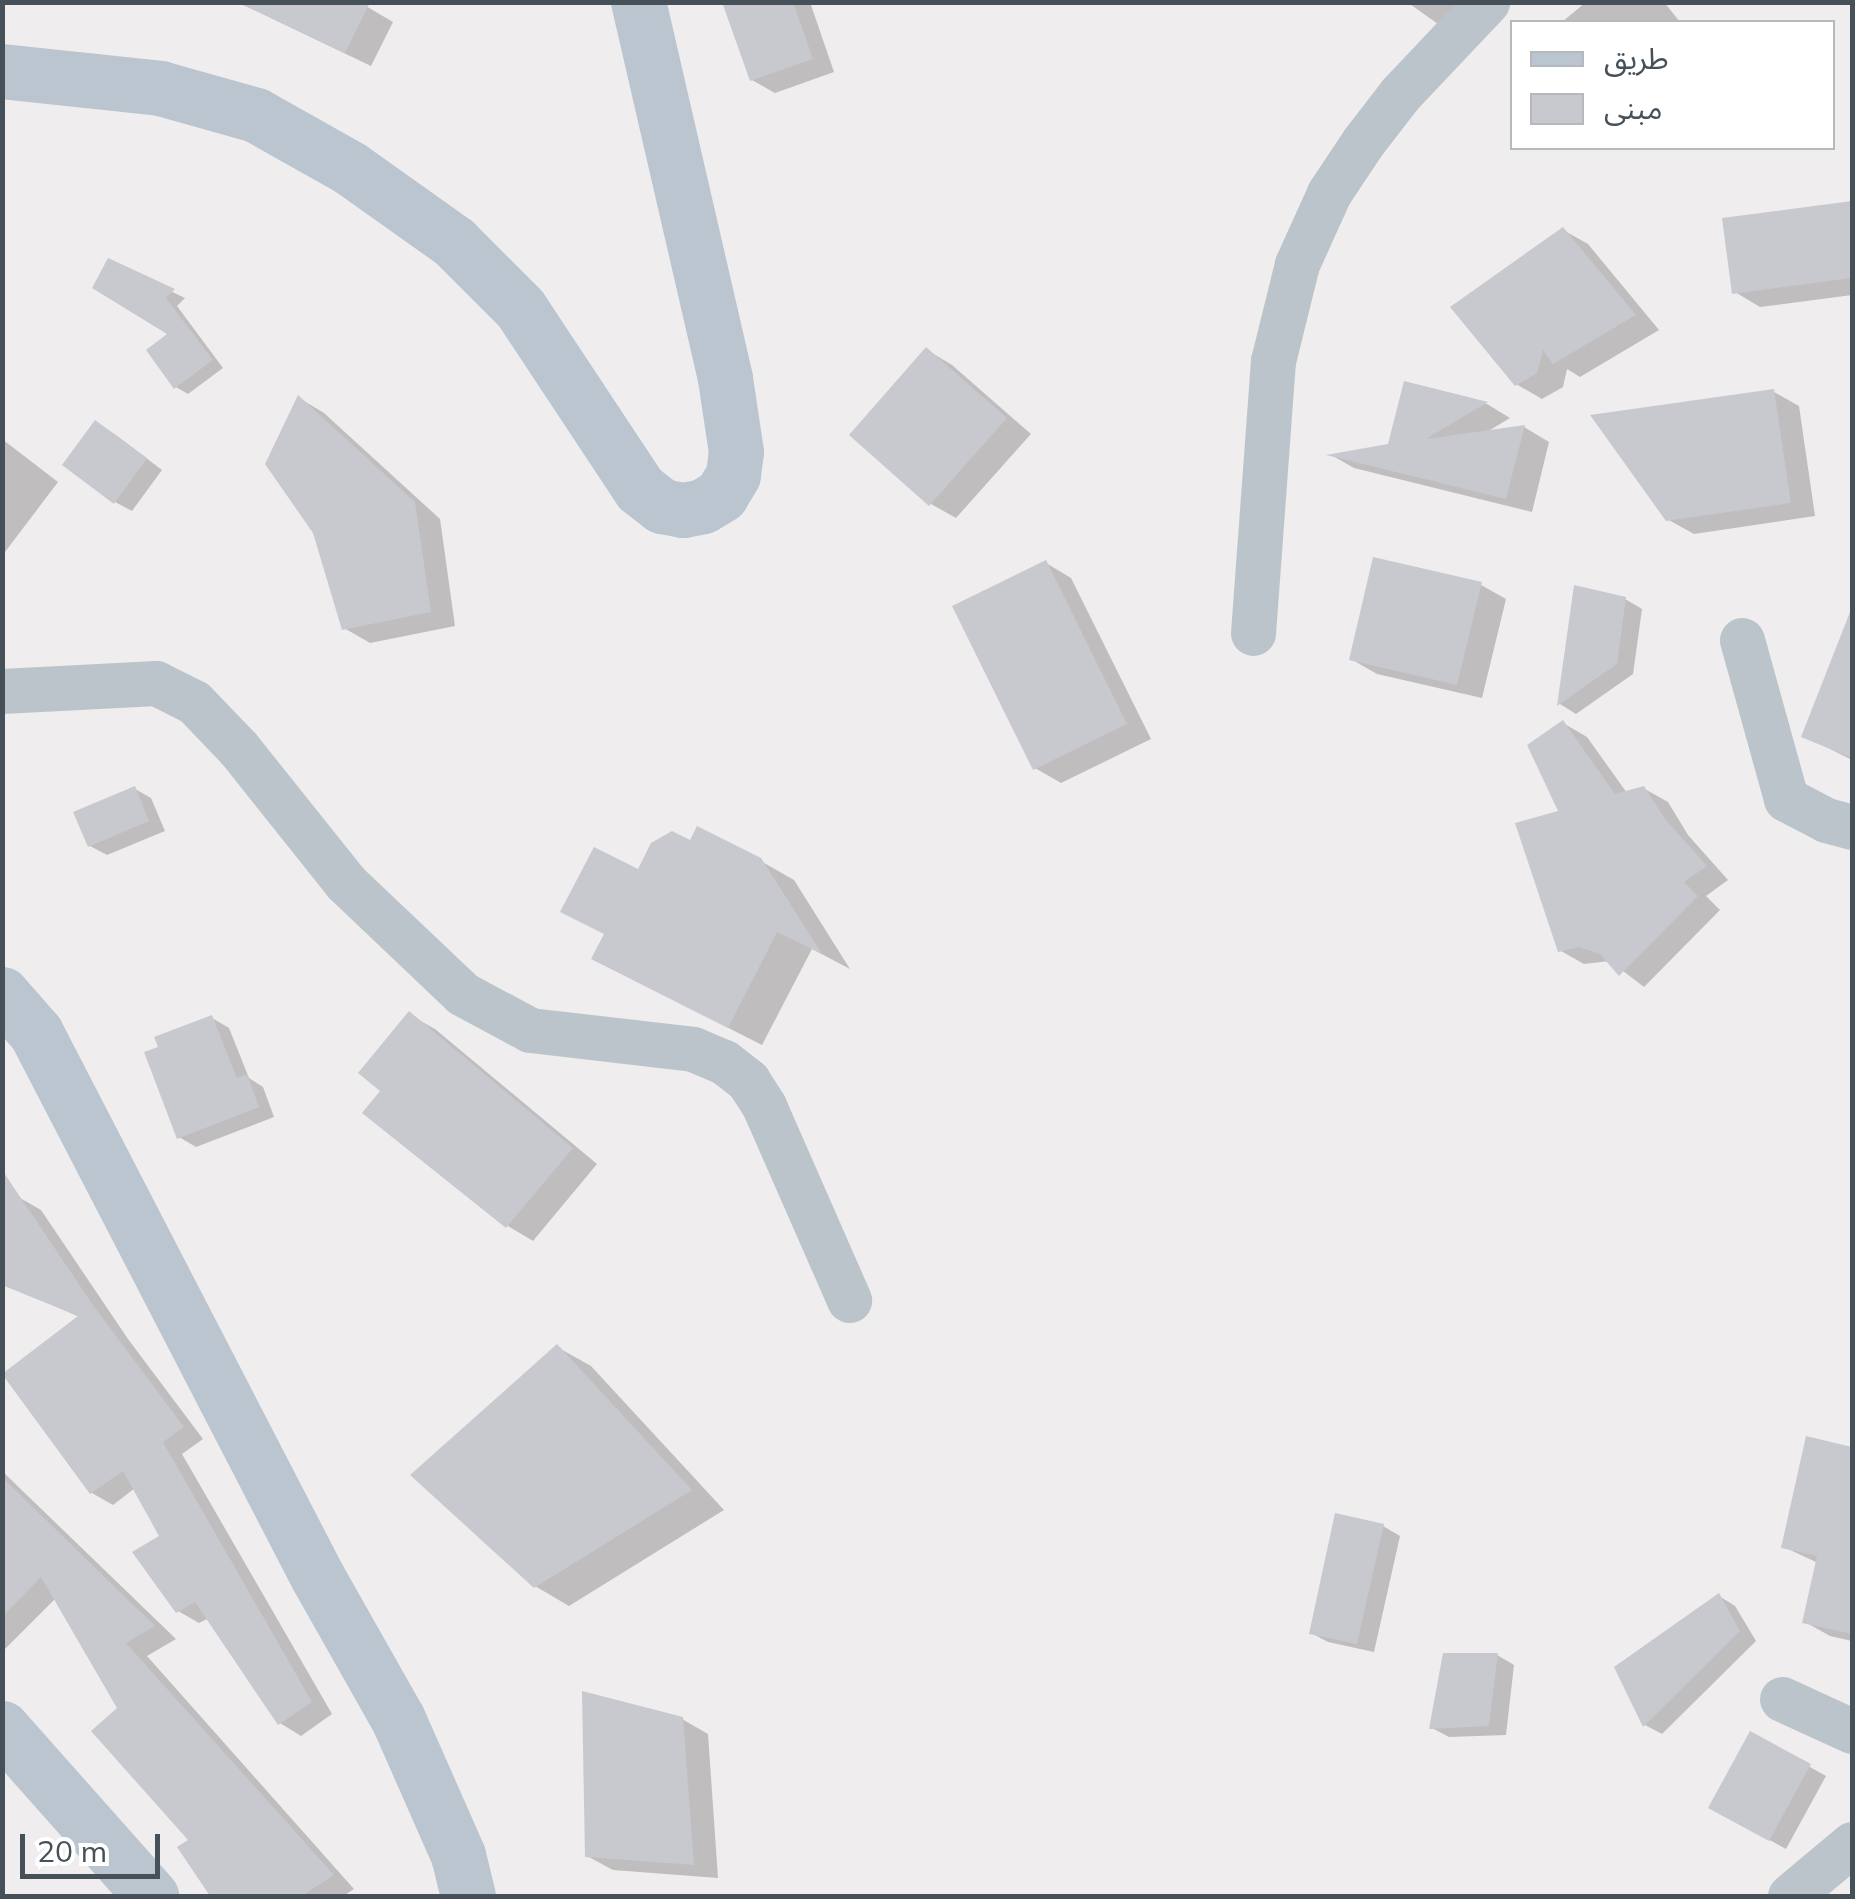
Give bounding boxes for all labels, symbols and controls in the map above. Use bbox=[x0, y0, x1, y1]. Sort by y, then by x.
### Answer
legend bbox=[1510, 20, 1835, 150]
text: طريق bbox=[1604, 39, 1669, 77]
text: مبنى bbox=[1604, 89, 1662, 127]
scale bar bbox=[25, 1814, 165, 1876]
text: 20 m bbox=[37, 1832, 107, 1870]

